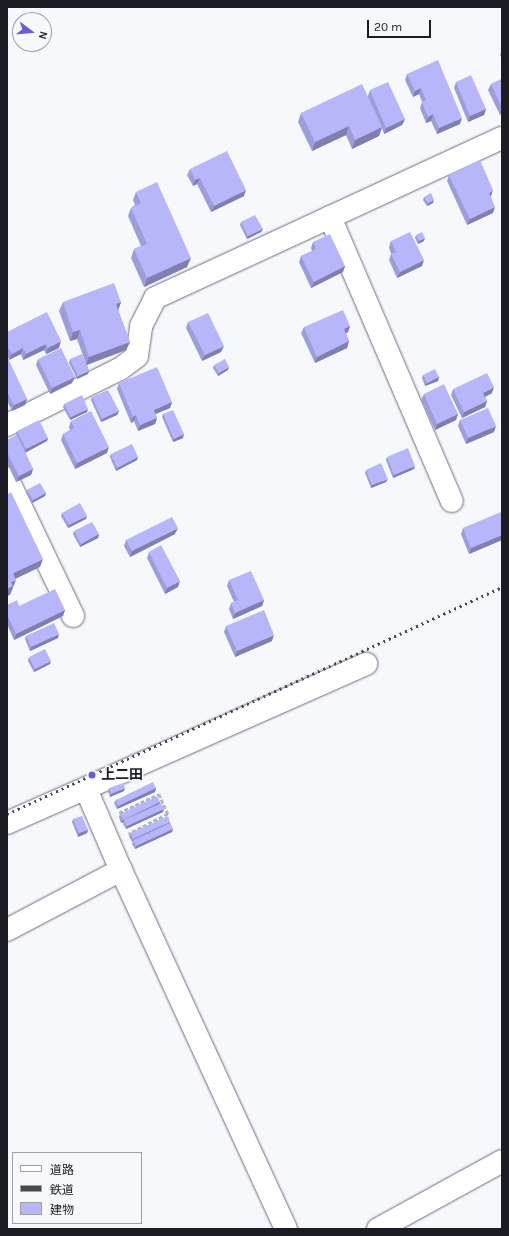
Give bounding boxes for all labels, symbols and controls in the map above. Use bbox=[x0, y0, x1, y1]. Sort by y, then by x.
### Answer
north arrow bbox=[12, 12, 52, 52]
scale bar bbox=[369, 12, 433, 38]
text: 20 m bbox=[374, 20, 402, 34]
text: N bbox=[36, 30, 50, 41]
place label: 上二田 bbox=[101, 767, 143, 783]
marker: 上二田 bbox=[86, 769, 98, 781]
legend bbox=[12, 1152, 142, 1224]
text: 道路 bbox=[50, 1163, 74, 1177]
text: 鉄道 bbox=[50, 1183, 74, 1197]
text: 建物 bbox=[50, 1203, 74, 1217]

